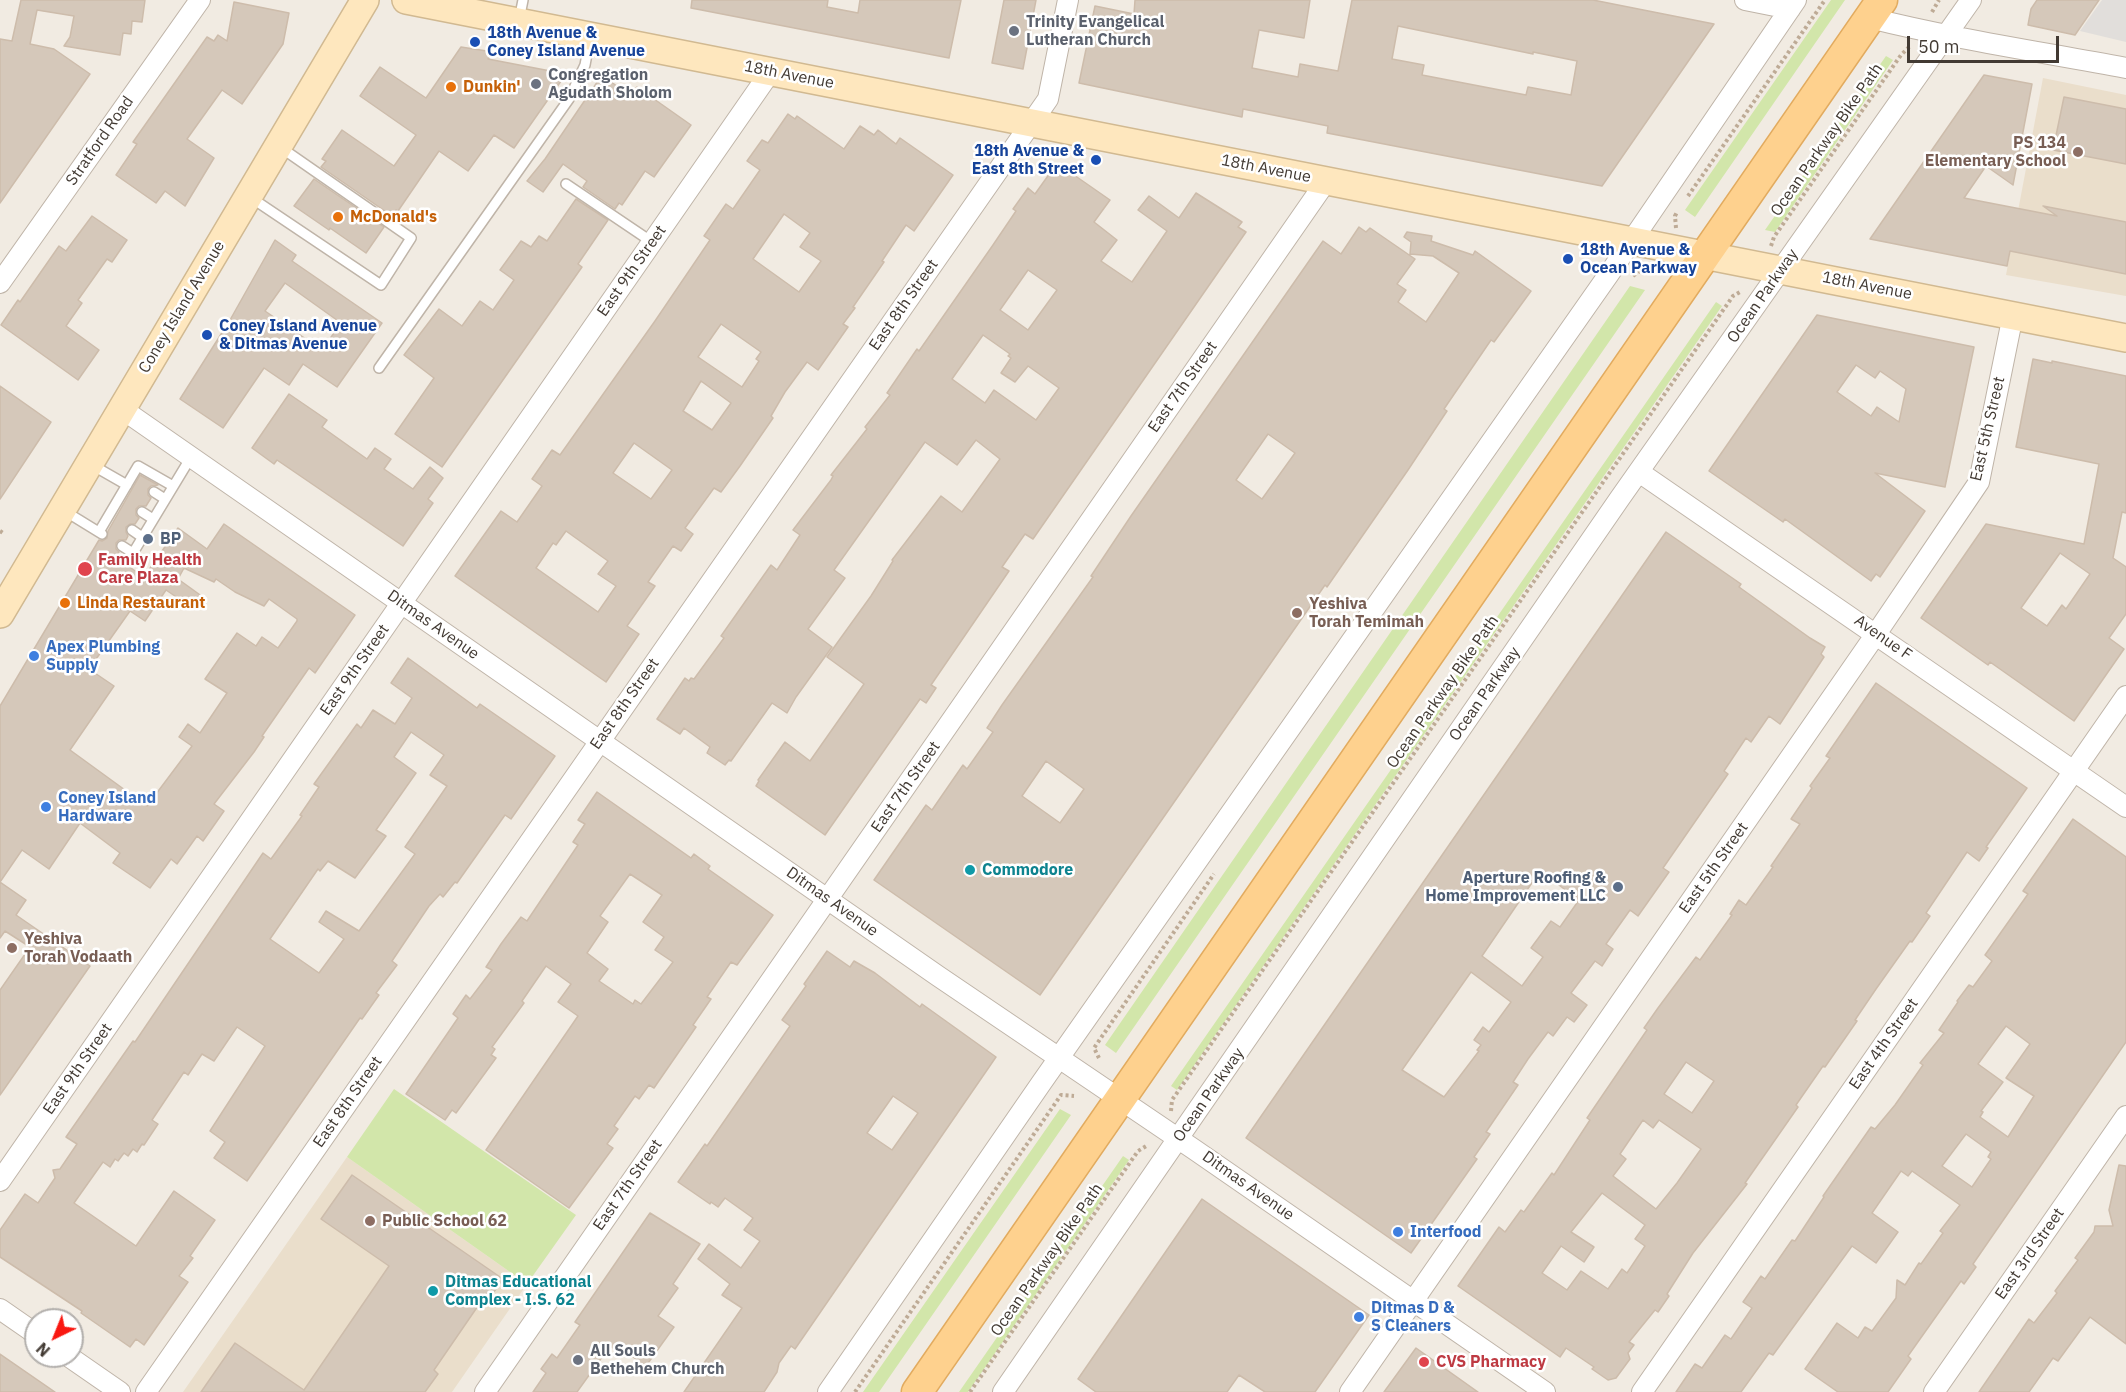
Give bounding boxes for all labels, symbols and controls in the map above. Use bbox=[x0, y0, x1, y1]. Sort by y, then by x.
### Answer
place label: Trinity Evangelical Lutheran Church bbox=[1026, 12, 1164, 50]
place label: 18th Avenue & Coney Island Avenue bbox=[487, 23, 645, 61]
marker: Trinity Evangelical Lutheran Church bbox=[1007, 24, 1021, 38]
scale bar bbox=[1910, 24, 2062, 62]
marker: 18th Avenue & Coney Island Avenue bbox=[468, 35, 482, 49]
text: 50 m bbox=[1918, 35, 1960, 58]
street label: 18th Avenue bbox=[742, 57, 836, 93]
street label: Ocean Parkway Bike Path bbox=[1767, 60, 1887, 220]
place label: Congregation Agudath Sholom bbox=[548, 65, 672, 103]
place label: Dunkin' bbox=[463, 77, 521, 97]
marker: Congregation Agudath Sholom bbox=[529, 77, 543, 91]
marker: Dunkin' bbox=[444, 80, 458, 94]
street label: Stratford Road bbox=[62, 93, 138, 189]
place label: PS 134 Elementary School bbox=[1925, 133, 2066, 171]
place label: 18th Avenue & East 8th Street bbox=[972, 141, 1084, 179]
marker: PS 134 Elementary School bbox=[2071, 145, 2085, 159]
street label: 18th Avenue bbox=[1219, 151, 1313, 187]
marker: 18th Avenue & East 8th Street bbox=[1089, 153, 1103, 167]
place label: McDonald's bbox=[350, 207, 437, 227]
marker: McDonald's bbox=[331, 210, 345, 224]
street label: East 9th Street bbox=[593, 222, 671, 320]
street label: Coney Island Avenue bbox=[135, 237, 229, 377]
place label: 18th Avenue & Ocean Parkway bbox=[1580, 240, 1697, 278]
street label: Ocean Parkway bbox=[1723, 245, 1803, 347]
marker: 18th Avenue & Ocean Parkway bbox=[1561, 252, 1575, 266]
street label: East 8th Street bbox=[865, 256, 943, 354]
street label: 18th Avenue bbox=[1820, 268, 1914, 304]
place label: Coney Island Avenue & Ditmas Avenue bbox=[219, 316, 377, 354]
marker: Coney Island Avenue & Ditmas Avenue bbox=[200, 328, 214, 342]
street label: East 7th Street bbox=[1144, 338, 1222, 436]
street label: East 5th Street bbox=[1967, 375, 2009, 483]
place label: BP bbox=[160, 529, 181, 549]
marker: BP bbox=[141, 532, 155, 546]
place label: Family Health Care Plaza bbox=[98, 550, 202, 588]
marker: Family Health Care Plaza bbox=[76, 560, 94, 578]
street label: Ditmas Avenue bbox=[383, 586, 483, 664]
place label: Linda Restaurant bbox=[77, 593, 205, 613]
place label: Yeshiva Torah Temimah bbox=[1309, 594, 1424, 632]
marker: Linda Restaurant bbox=[58, 596, 72, 610]
marker: Yeshiva Torah Temimah bbox=[1290, 606, 1304, 620]
street label: Avenue F bbox=[1850, 611, 1916, 665]
street label: Ocean Parkway Bike Path bbox=[1383, 612, 1503, 772]
street label: East 9th Street bbox=[316, 621, 394, 719]
place label: Apex Plumbing Supply bbox=[46, 637, 160, 675]
street label: Ocean Parkway bbox=[1445, 643, 1525, 745]
marker: Apex Plumbing Supply bbox=[27, 649, 41, 663]
street label: East 8th Street bbox=[586, 655, 664, 753]
street label: East 7th Street bbox=[867, 738, 945, 836]
place label: Coney Island Hardware bbox=[58, 788, 156, 826]
marker: Coney Island Hardware bbox=[39, 800, 53, 814]
street label: East 5th Street bbox=[1675, 819, 1753, 917]
place label: Commodore bbox=[982, 860, 1073, 880]
street label: Ditmas Avenue bbox=[782, 863, 882, 941]
marker: Commodore bbox=[963, 863, 977, 877]
place label: Aperture Roofing & Home Improvement LLC bbox=[1425, 868, 1606, 906]
marker: Aperture Roofing & Home Improvement LLC bbox=[1611, 880, 1625, 894]
place label: Yeshiva Torah Vodaath bbox=[24, 929, 132, 967]
marker: Yeshiva Torah Vodaath bbox=[5, 941, 19, 955]
street label: East 4th Street bbox=[1845, 995, 1923, 1093]
street label: East 9th Street bbox=[39, 1020, 117, 1118]
street label: Ocean Parkway bbox=[1169, 1044, 1249, 1146]
street label: East 8th Street bbox=[309, 1053, 387, 1151]
street label: East 7th Street bbox=[589, 1136, 667, 1234]
street label: Ditmas Avenue bbox=[1198, 1147, 1298, 1225]
street label: Ocean Parkway Bike Path bbox=[987, 1180, 1107, 1340]
street label: East 3rd Street bbox=[1991, 1205, 2069, 1303]
place label: Public School 62 bbox=[382, 1211, 507, 1231]
marker: Public School 62 bbox=[363, 1214, 377, 1228]
place label: Interfood bbox=[1410, 1222, 1482, 1242]
marker: Interfood bbox=[1391, 1225, 1405, 1239]
place label: Ditmas Educational Complex - I.S. 62 bbox=[445, 1272, 591, 1310]
marker: Ditmas Educational Complex - I.S. 62 bbox=[426, 1284, 440, 1298]
place label: Ditmas D & S Cleaners bbox=[1371, 1298, 1455, 1336]
north arrow bbox=[24, 1308, 84, 1368]
marker: Ditmas D & S Cleaners bbox=[1352, 1310, 1366, 1324]
text: N bbox=[32, 1338, 54, 1361]
place label: All Souls Bethehem Church bbox=[590, 1341, 725, 1379]
place label: CVS Pharmacy bbox=[1436, 1352, 1546, 1372]
marker: All Souls Bethehem Church bbox=[571, 1353, 585, 1367]
marker: CVS Pharmacy bbox=[1417, 1355, 1431, 1369]

